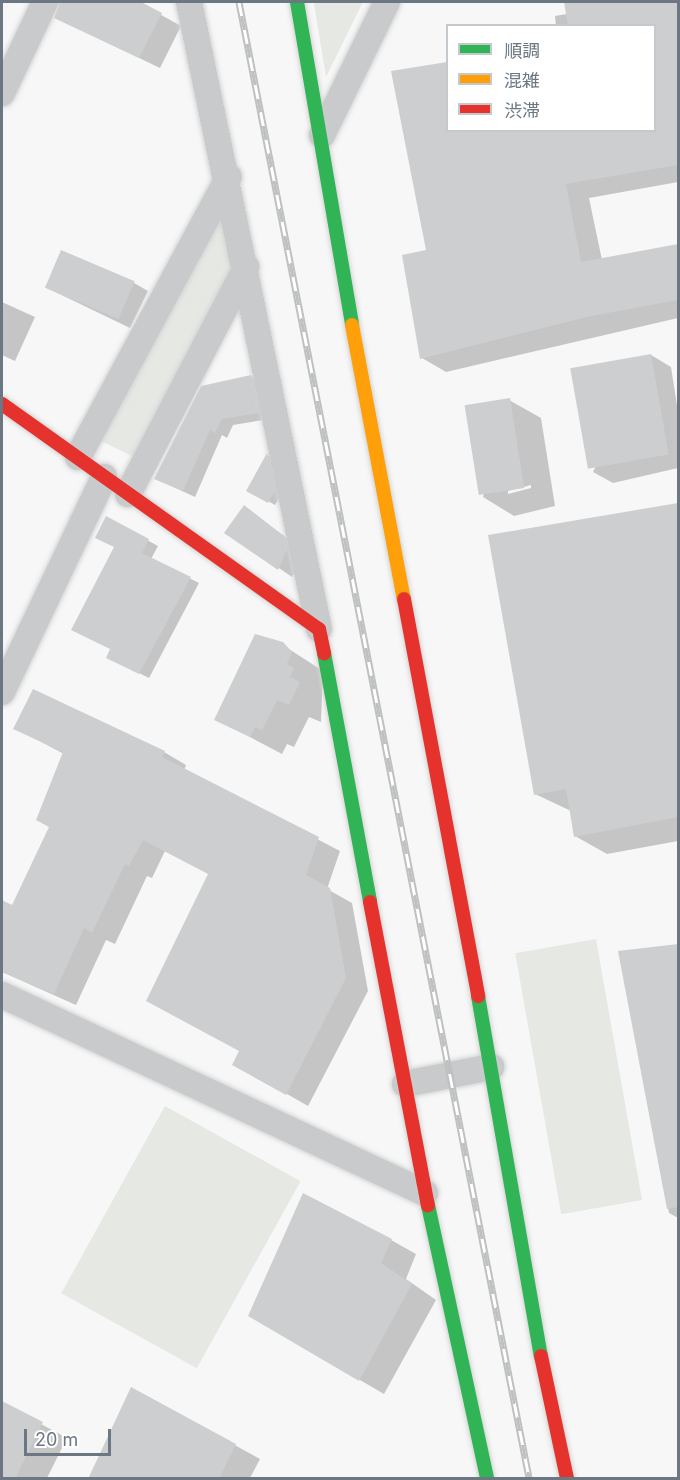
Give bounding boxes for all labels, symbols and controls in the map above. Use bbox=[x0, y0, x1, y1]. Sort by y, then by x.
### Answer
legend bbox=[446, 24, 656, 132]
text: 順調 bbox=[504, 40, 540, 61]
text: 混雑 bbox=[504, 70, 540, 91]
text: 渋滞 bbox=[504, 100, 540, 121]
scale bar bbox=[27, 1417, 114, 1455]
text: 20 m bbox=[35, 1429, 78, 1450]

